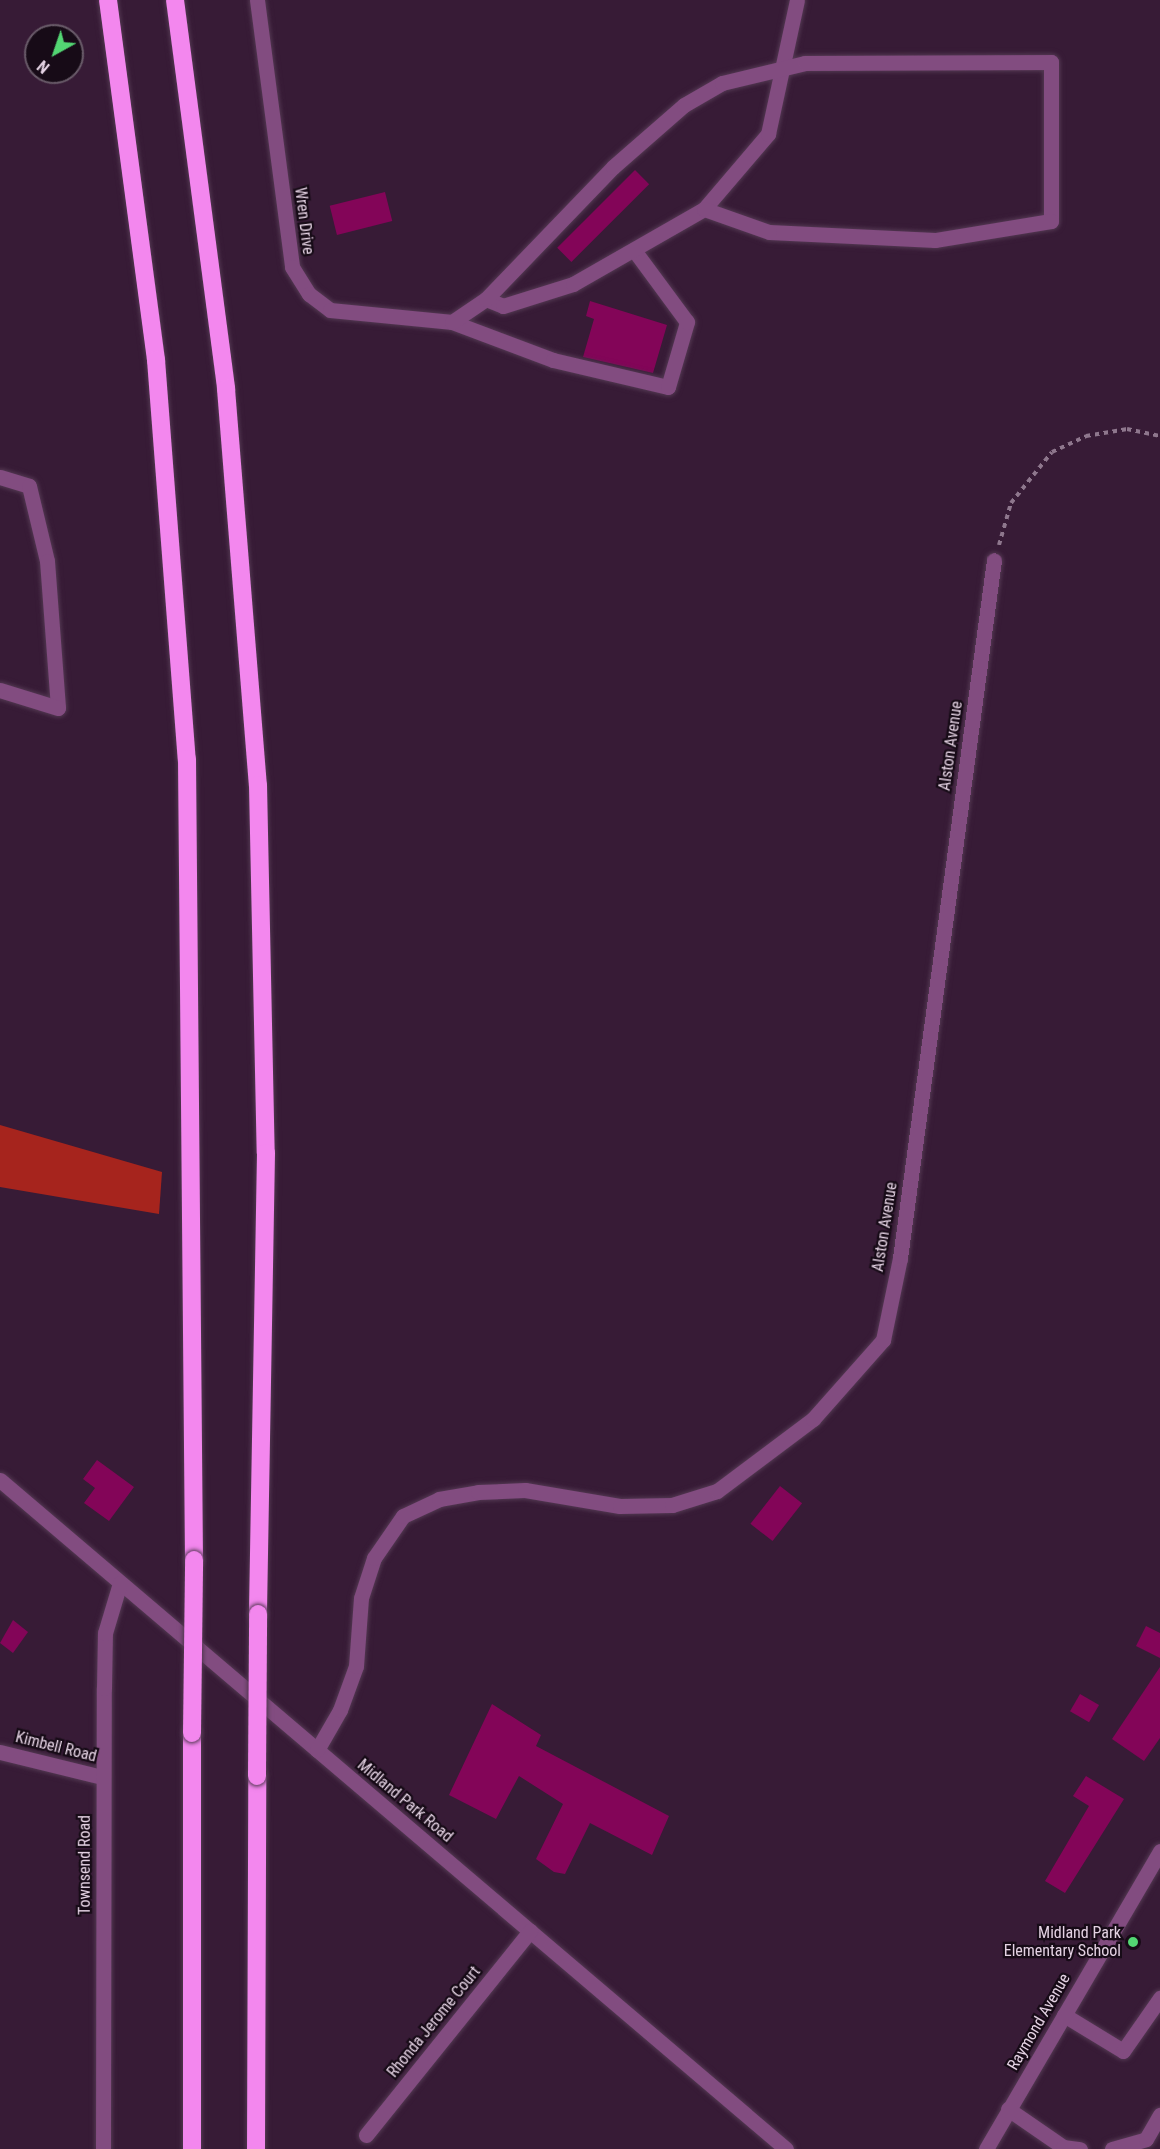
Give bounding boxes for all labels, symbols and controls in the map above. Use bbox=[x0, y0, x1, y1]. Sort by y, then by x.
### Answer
north arrow bbox=[24, 24, 84, 84]
text: N bbox=[34, 56, 53, 77]
street label: Wren Drive bbox=[290, 186, 318, 256]
street label: Alston Avenue bbox=[935, 700, 967, 792]
street label: Alston Avenue bbox=[868, 1181, 902, 1273]
street label: Kimbell Road bbox=[13, 1728, 99, 1766]
street label: Midland Park Road bbox=[353, 1755, 457, 1847]
street label: Townsend Road bbox=[75, 1815, 95, 1915]
place label: Midland Park Elementary School bbox=[1004, 1923, 1121, 1961]
marker: Midland Park Elementary School bbox=[1126, 1935, 1140, 1949]
street label: Rhonda Jerome Court bbox=[383, 1963, 485, 2081]
street label: Raymond Avenue bbox=[1004, 1970, 1074, 2074]

